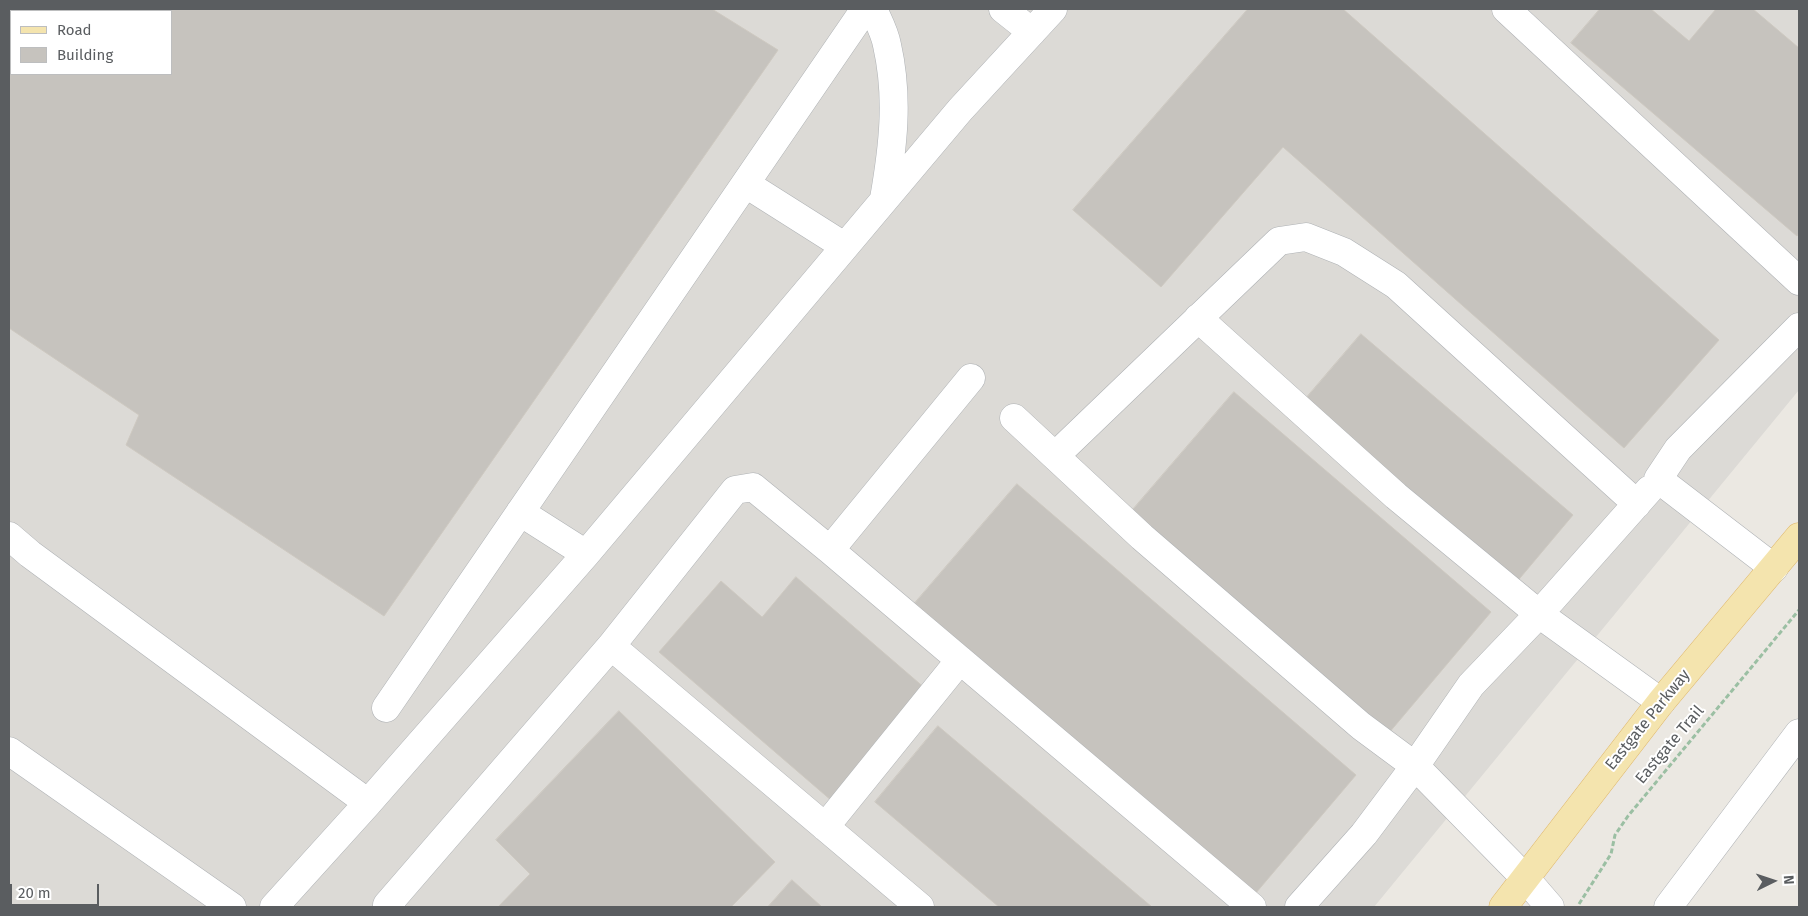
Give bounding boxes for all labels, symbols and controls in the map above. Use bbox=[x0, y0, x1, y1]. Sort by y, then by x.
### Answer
legend bbox=[10, 10, 172, 75]
text: Road bbox=[57, 21, 92, 39]
text: Building bbox=[57, 46, 113, 64]
street label: Eastgate Parkway bbox=[1601, 666, 1695, 774]
street label: Eastgate Trail bbox=[1632, 702, 1708, 788]
north arrow bbox=[1748, 856, 1798, 906]
scale bar bbox=[12, 874, 101, 906]
text: N bbox=[1780, 875, 1797, 885]
text: 20 m bbox=[18, 884, 51, 902]

